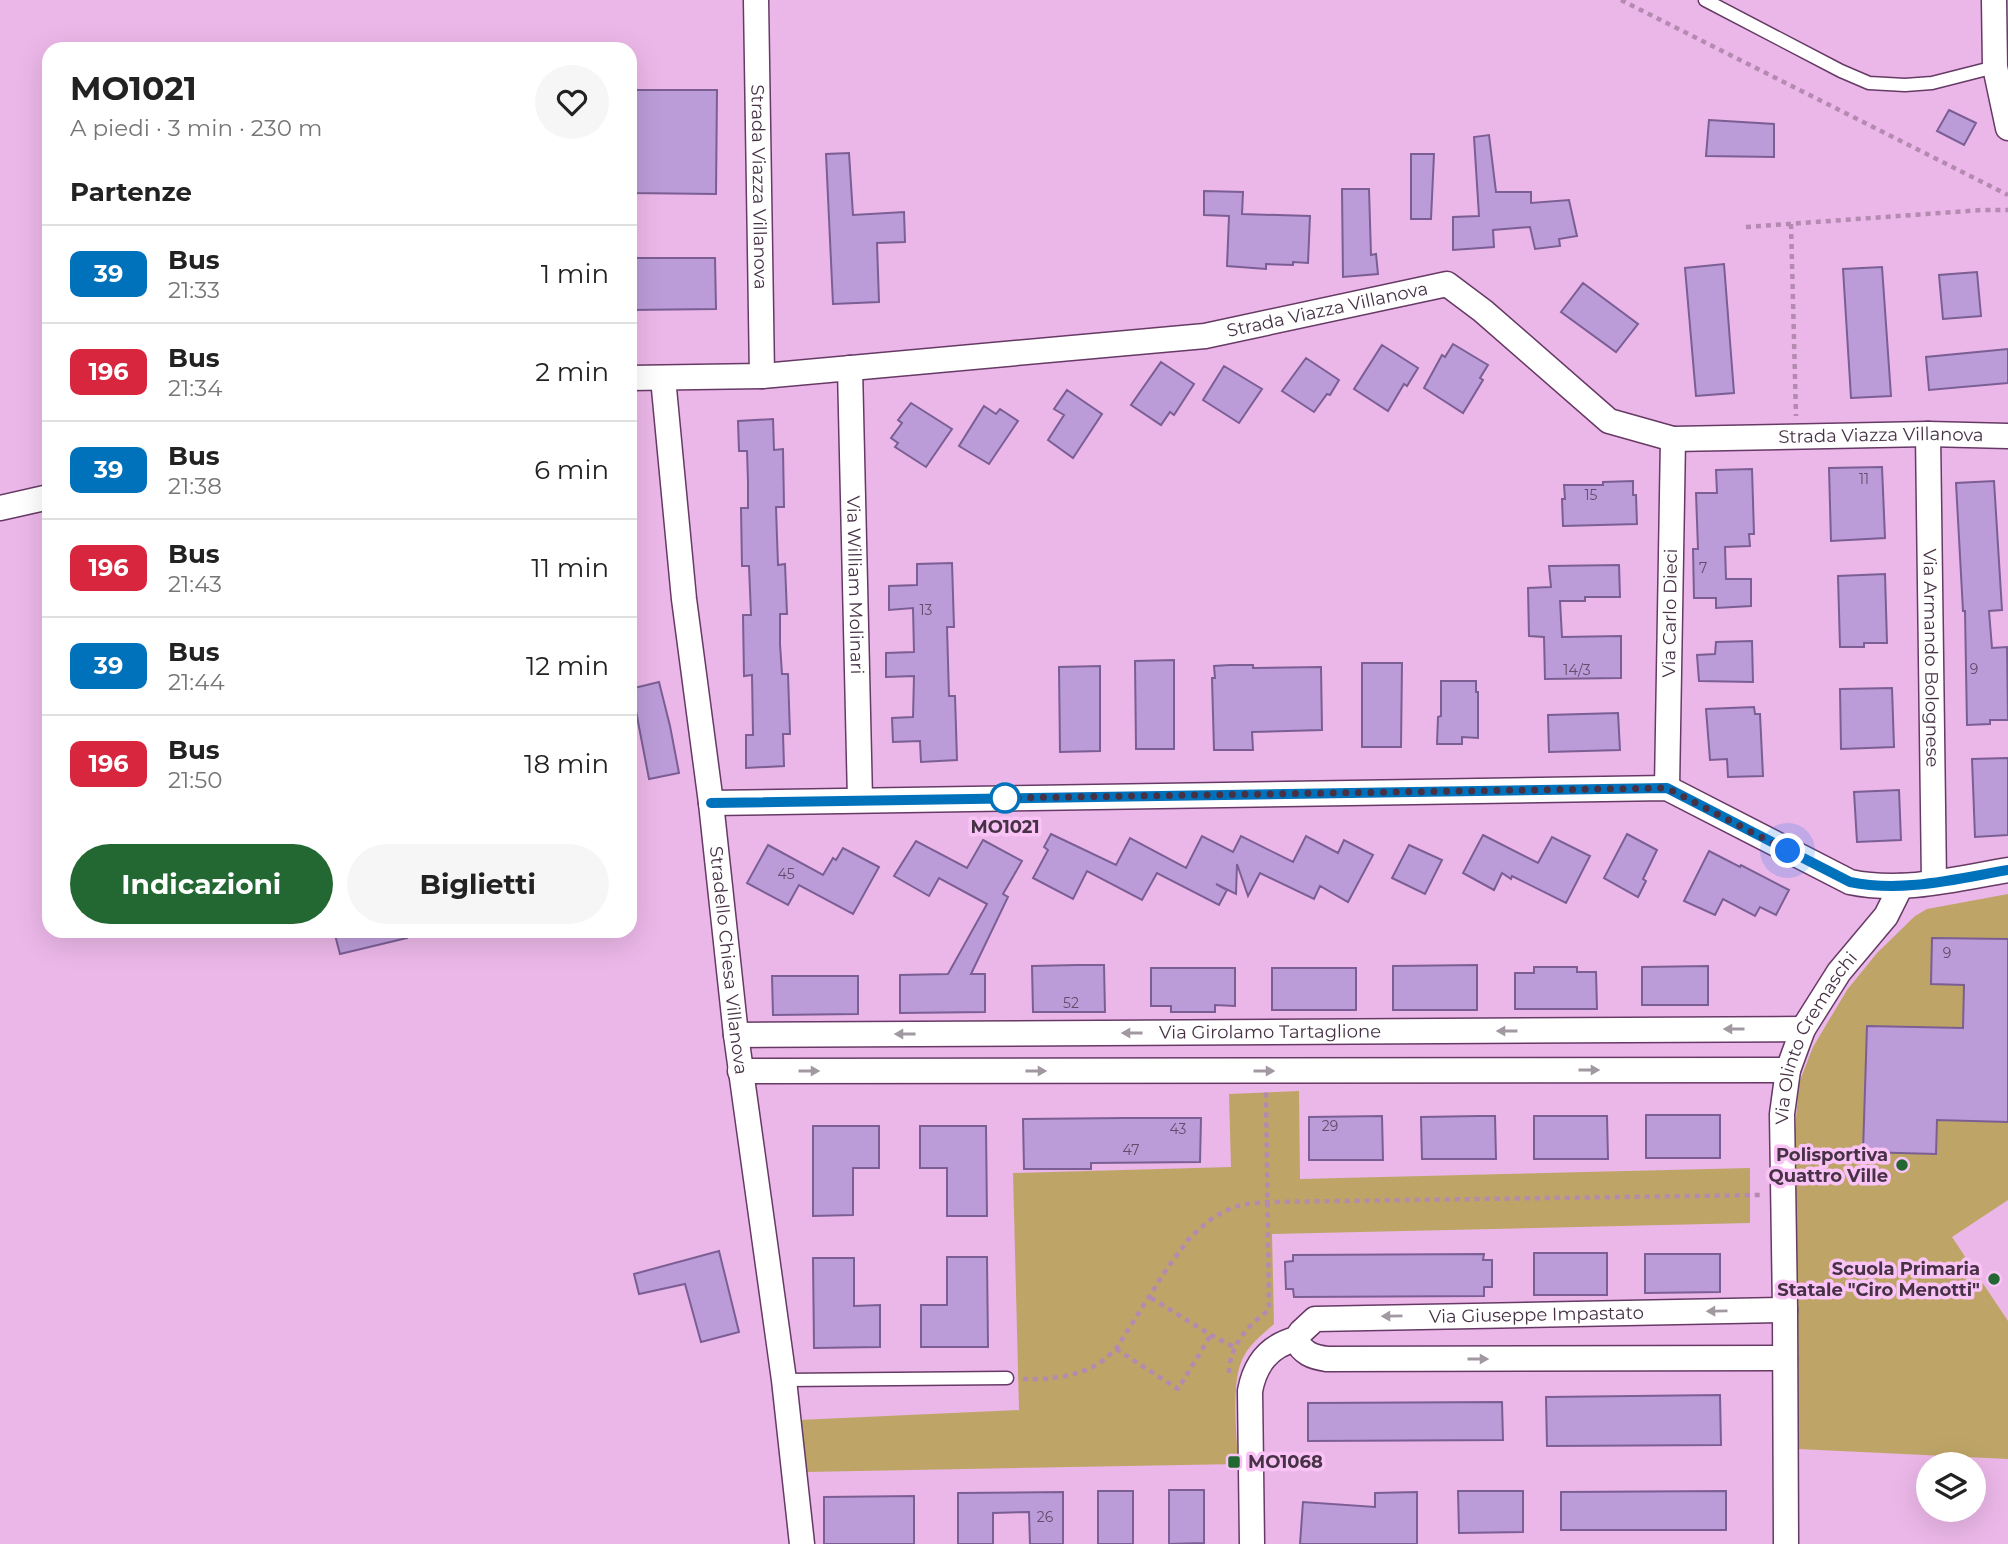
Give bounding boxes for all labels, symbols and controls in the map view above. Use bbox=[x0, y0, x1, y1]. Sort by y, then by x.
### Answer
button: heart bbox=[535, 65, 609, 139]
text: MO1021 bbox=[70, 68, 197, 108]
street label: Strada Viazza Villanova bbox=[746, 84, 772, 290]
text: A piedi · 3 min · 230 m bbox=[70, 114, 323, 142]
text: Partenze bbox=[70, 176, 192, 208]
text: Bus bbox=[168, 244, 220, 276]
text: 1 min bbox=[541, 258, 609, 290]
text: 39 bbox=[94, 259, 123, 288]
text: 21:33 bbox=[168, 276, 220, 304]
street label: Strada Viazza Villanova bbox=[1225, 277, 1430, 342]
text: Bus bbox=[168, 342, 220, 374]
text: 2 min bbox=[535, 356, 609, 388]
text: 196 bbox=[89, 357, 128, 386]
text: 21:34 bbox=[168, 374, 222, 402]
street label: Strada Viazza Villanova bbox=[1778, 423, 1984, 448]
text: Bus bbox=[168, 440, 220, 472]
text: 6 min bbox=[534, 454, 609, 486]
text: 39 bbox=[94, 455, 123, 484]
house number: 11 bbox=[1859, 470, 1869, 488]
text: 21:38 bbox=[168, 472, 222, 500]
house number: 15 bbox=[1585, 486, 1598, 504]
street label: Via William Molinari bbox=[842, 495, 868, 675]
text: Bus bbox=[168, 538, 220, 570]
street label: Via Carlo Dieci bbox=[1658, 548, 1682, 678]
street label: Via Armando Bolognese bbox=[1919, 549, 1943, 768]
text: 11 min bbox=[531, 552, 609, 584]
text: 196 bbox=[89, 553, 128, 582]
house number: 7 bbox=[1699, 559, 1707, 577]
text: 21:43 bbox=[168, 570, 222, 598]
house number: 13 bbox=[920, 601, 933, 619]
text: Bus bbox=[168, 636, 220, 668]
text: 12 min bbox=[526, 650, 609, 682]
text: 39 bbox=[94, 651, 123, 680]
house number: 9 bbox=[1970, 660, 1978, 678]
house number: 14/3 bbox=[1563, 661, 1591, 679]
text: 21:44 bbox=[168, 668, 225, 696]
text: Bus bbox=[168, 734, 220, 766]
text: 18 min bbox=[524, 748, 609, 780]
text: 196 bbox=[89, 749, 128, 778]
text: 21:50 bbox=[168, 766, 223, 794]
marker: MO1021 bbox=[990, 783, 1020, 813]
place label: MO1021 bbox=[970, 816, 1040, 838]
your location bbox=[1770, 833, 1805, 868]
button: Indicazioni bbox=[70, 844, 333, 924]
button: Biglietti bbox=[347, 844, 609, 924]
street label: Stradello Chiesa Villanova bbox=[705, 845, 752, 1076]
house number: 45 bbox=[777, 865, 795, 883]
house number: 9 bbox=[1943, 944, 1951, 962]
street label: Via Olinto Cremaschi bbox=[1771, 947, 1862, 1124]
house number: 52 bbox=[1063, 994, 1079, 1012]
street label: Via Girolamo Tartaglione bbox=[1159, 1020, 1381, 1044]
one-way arrow bbox=[1723, 1023, 1745, 1035]
one-way arrow bbox=[1496, 1025, 1518, 1036]
one-way arrow bbox=[1121, 1027, 1143, 1039]
one-way arrow bbox=[894, 1028, 916, 1040]
one-way arrow bbox=[1578, 1064, 1600, 1076]
one-way arrow bbox=[798, 1065, 820, 1077]
one-way arrow bbox=[1025, 1065, 1047, 1077]
one-way arrow bbox=[1253, 1065, 1275, 1077]
house number: 29 bbox=[1322, 1117, 1338, 1135]
house number: 43 bbox=[1170, 1120, 1187, 1138]
house number: 47 bbox=[1123, 1141, 1139, 1159]
place label: Polisportiva Quattro Ville bbox=[1768, 1144, 1888, 1187]
marker: Polisportiva Quattro Ville bbox=[1894, 1157, 1910, 1173]
place label: Scuola Primaria Statale "Ciro Menotti" bbox=[1777, 1258, 1980, 1301]
marker: Scuola Primaria Statale "Ciro Menotti" bbox=[1986, 1271, 2002, 1287]
street label: Via Giuseppe Impastato bbox=[1429, 1302, 1644, 1328]
one-way arrow bbox=[1706, 1305, 1728, 1317]
one-way arrow bbox=[1381, 1311, 1403, 1322]
one-way arrow bbox=[1467, 1353, 1489, 1365]
place label: MO1068 bbox=[1248, 1451, 1323, 1473]
map controls bbox=[1916, 1452, 1986, 1522]
button: layers bbox=[1916, 1452, 1986, 1522]
marker: MO1068 bbox=[1226, 1454, 1242, 1470]
house number: 26 bbox=[1037, 1508, 1054, 1526]

